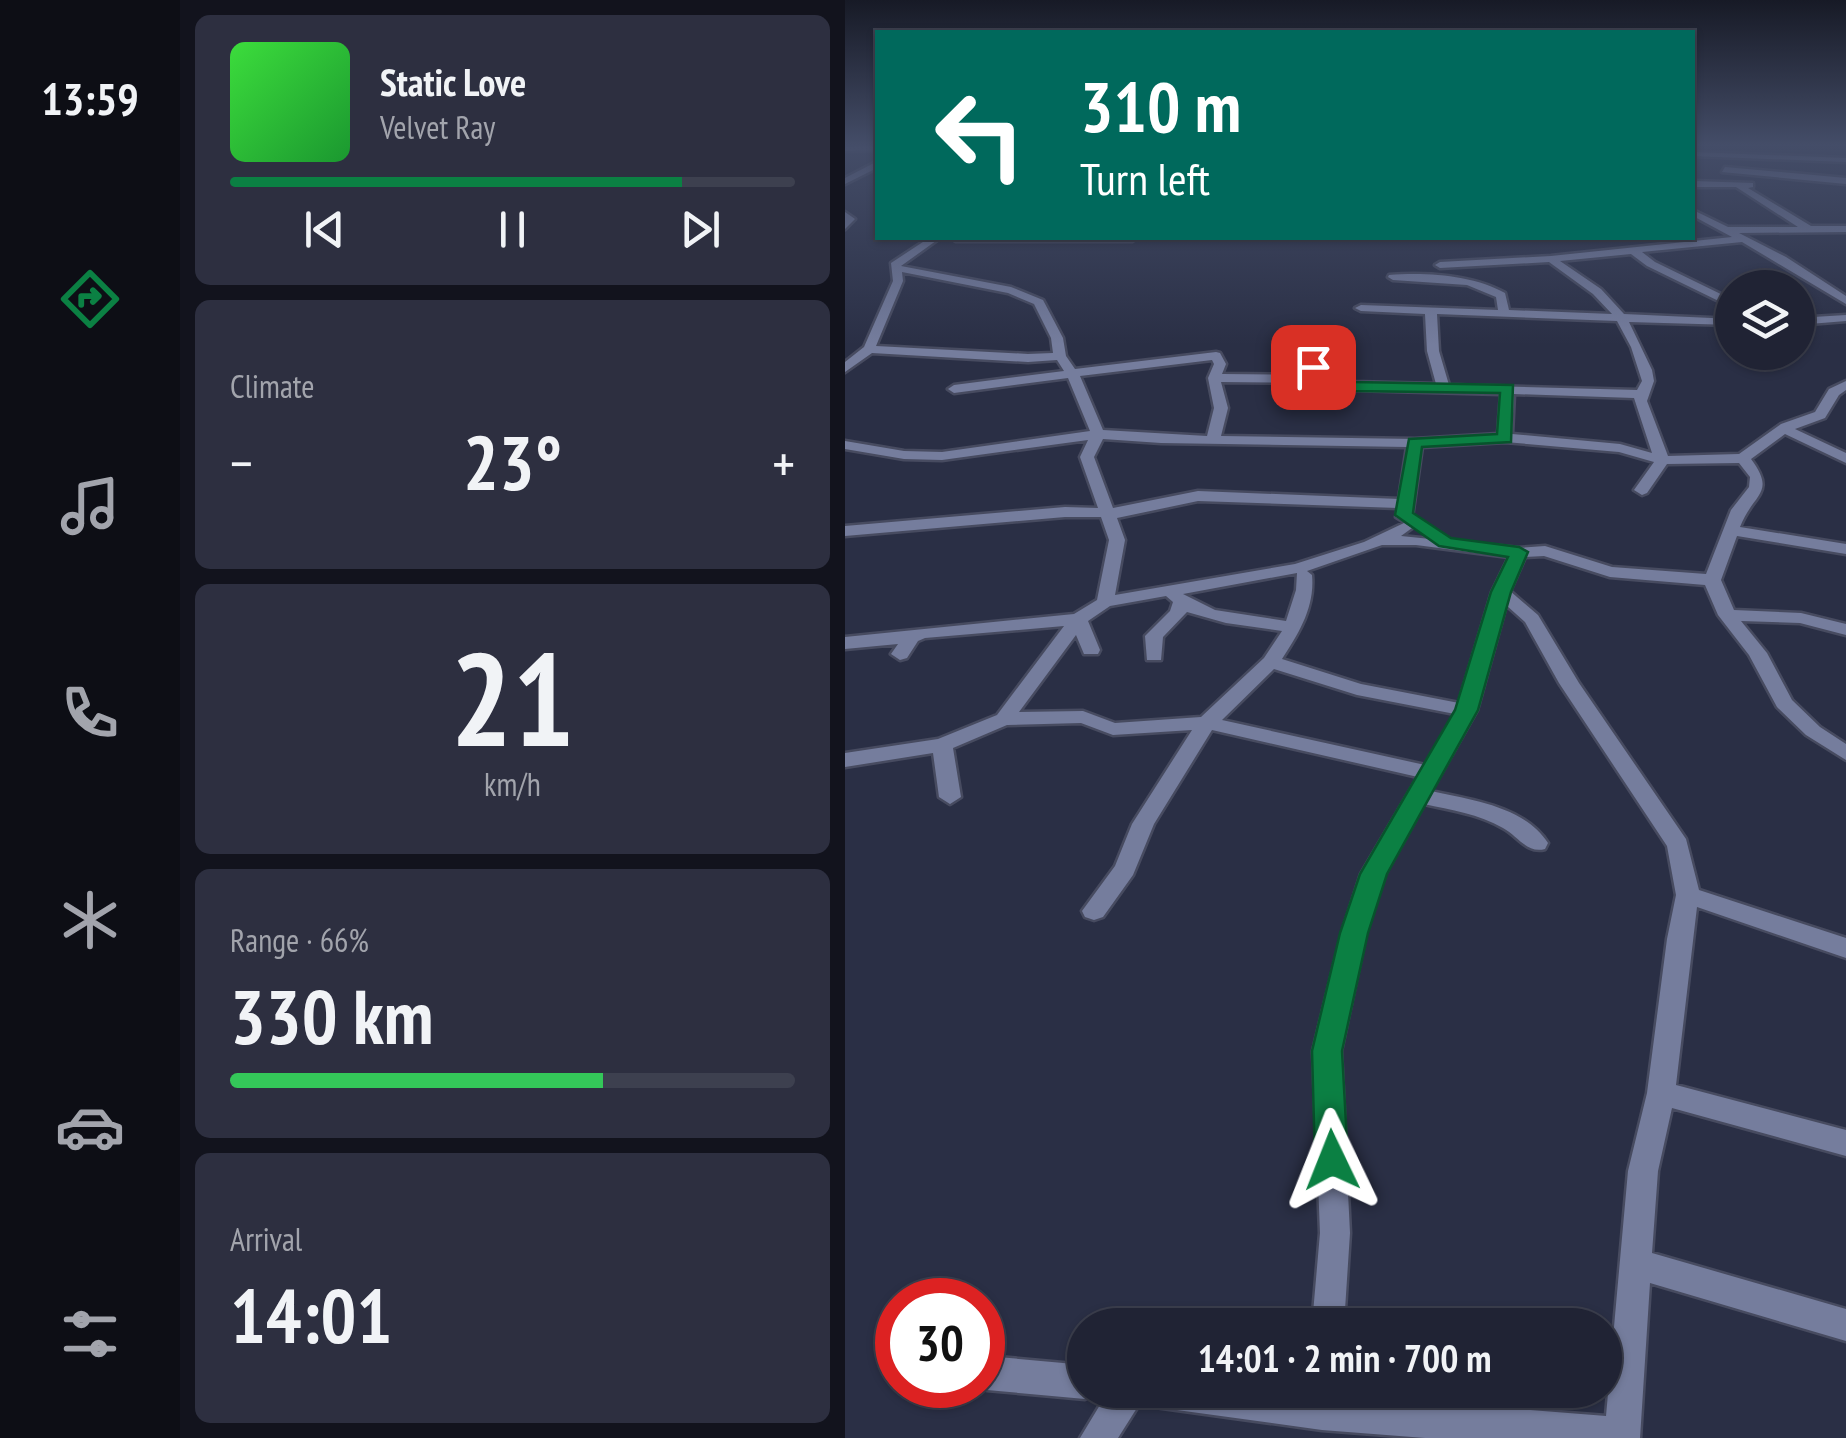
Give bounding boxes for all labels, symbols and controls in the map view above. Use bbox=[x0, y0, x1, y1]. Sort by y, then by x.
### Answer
text: Static Love bbox=[380, 57, 526, 106]
text: 310 m bbox=[1080, 61, 1241, 151]
text: 13:59 bbox=[41, 69, 139, 127]
icon: left bbox=[915, 70, 1045, 200]
text: Velvet Ray bbox=[380, 106, 495, 148]
text: Turn left bbox=[1080, 149, 1210, 207]
icon: previous bbox=[297, 202, 352, 257]
icon: pause bbox=[485, 202, 540, 257]
icon: next bbox=[673, 202, 728, 257]
icon: directions bbox=[55, 264, 125, 334]
map controls bbox=[1715, 270, 1815, 370]
button: layers bbox=[1715, 270, 1815, 370]
pin bbox=[1271, 325, 1356, 410]
icon: arrive bbox=[1286, 340, 1341, 395]
text: Climate bbox=[230, 365, 314, 407]
text: 23° bbox=[463, 414, 562, 511]
text: − bbox=[230, 427, 253, 498]
text: + bbox=[772, 427, 795, 498]
icon: music bbox=[55, 471, 125, 541]
text: 21 bbox=[450, 614, 575, 782]
icon: phone bbox=[55, 678, 125, 748]
text: km/h bbox=[484, 763, 541, 805]
icon: climate bbox=[55, 885, 125, 955]
text: Range · 66% bbox=[230, 919, 369, 961]
text: 330 km bbox=[230, 968, 434, 1065]
icon: car bbox=[55, 1092, 125, 1162]
position arrow bbox=[1280, 1108, 1384, 1212]
text: Arrival bbox=[230, 1218, 302, 1260]
text: 14:01 bbox=[230, 1267, 392, 1364]
speed limit sign: 30 bbox=[875, 1278, 1005, 1408]
icon: filters bbox=[55, 1299, 125, 1369]
text: 14:01 · 2 min · 700 m bbox=[1198, 1333, 1491, 1382]

